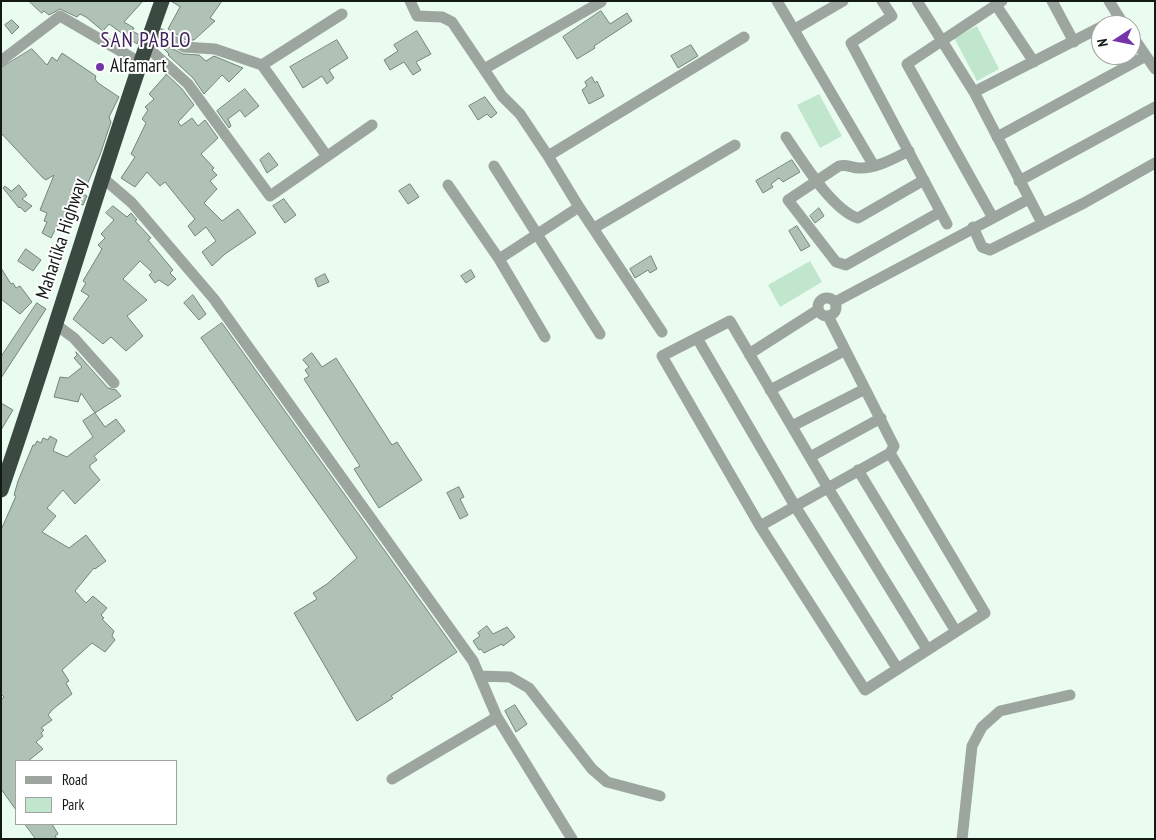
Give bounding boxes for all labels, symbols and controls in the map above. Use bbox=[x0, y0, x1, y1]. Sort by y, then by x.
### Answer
north arrow bbox=[1091, 15, 1141, 65]
district label: SAN PABLO bbox=[99, 28, 193, 54]
text: N bbox=[1093, 37, 1112, 48]
place label: Alfamart bbox=[110, 56, 167, 78]
marker: Alfamart bbox=[94, 61, 106, 73]
street label: Maharlika Highway bbox=[32, 176, 92, 302]
legend bbox=[15, 760, 178, 825]
text: Road bbox=[62, 770, 88, 789]
text: Park bbox=[62, 795, 84, 814]

